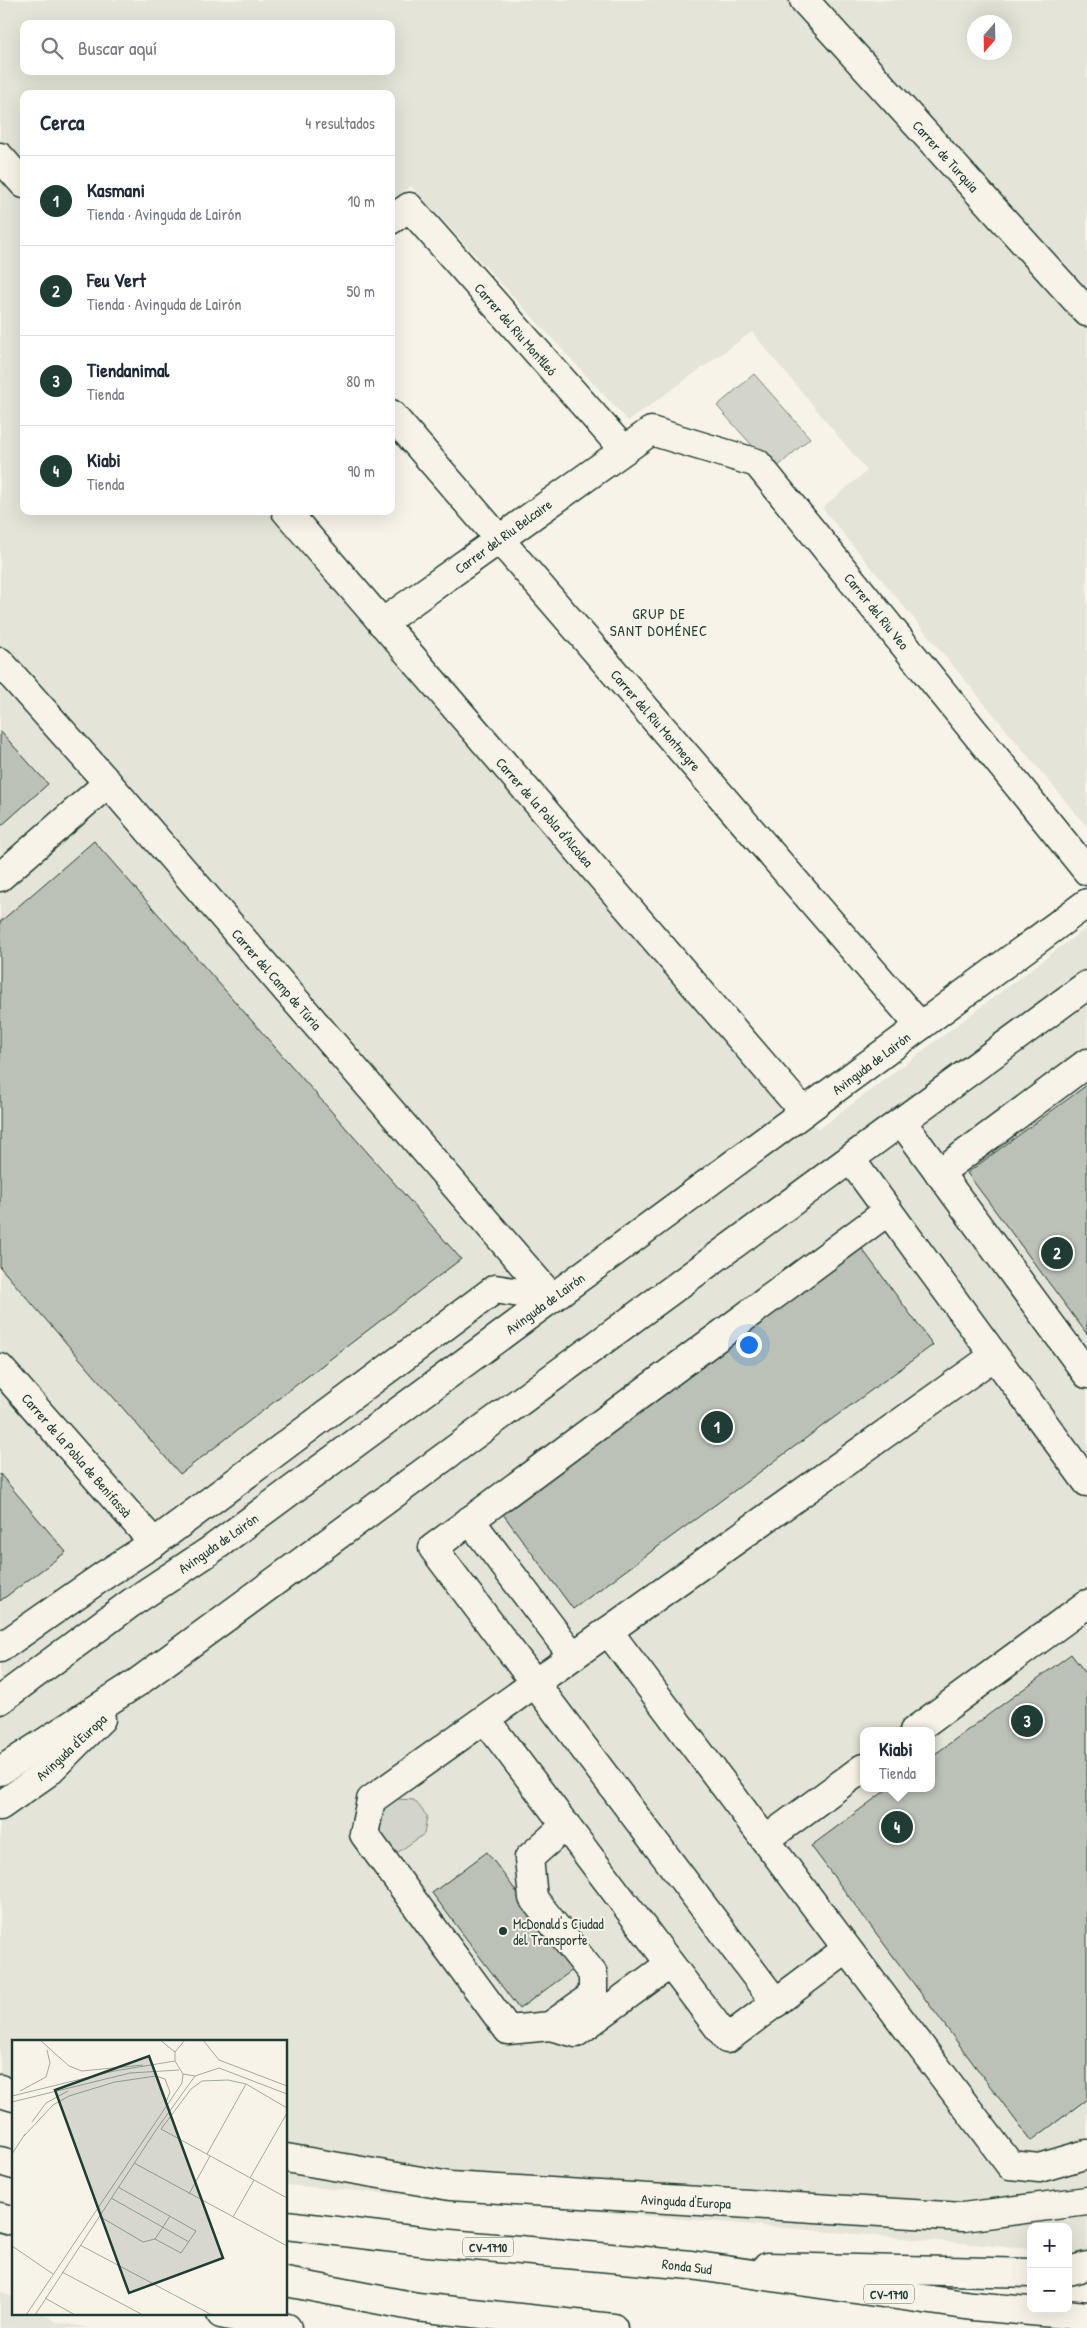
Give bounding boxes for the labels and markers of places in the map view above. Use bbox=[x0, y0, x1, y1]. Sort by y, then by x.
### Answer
pin: 2 bbox=[1041, 1234, 1073, 1272]
pin: 1 bbox=[701, 1408, 733, 1446]
pin: 3 bbox=[1011, 1702, 1043, 1740]
pin: 4 bbox=[881, 1808, 913, 1846]
place label: McDonald's Ciudad del Transporte bbox=[513, 1914, 604, 1950]
marker: McDonald's Ciudad del Transporte bbox=[497, 1925, 509, 1937]

